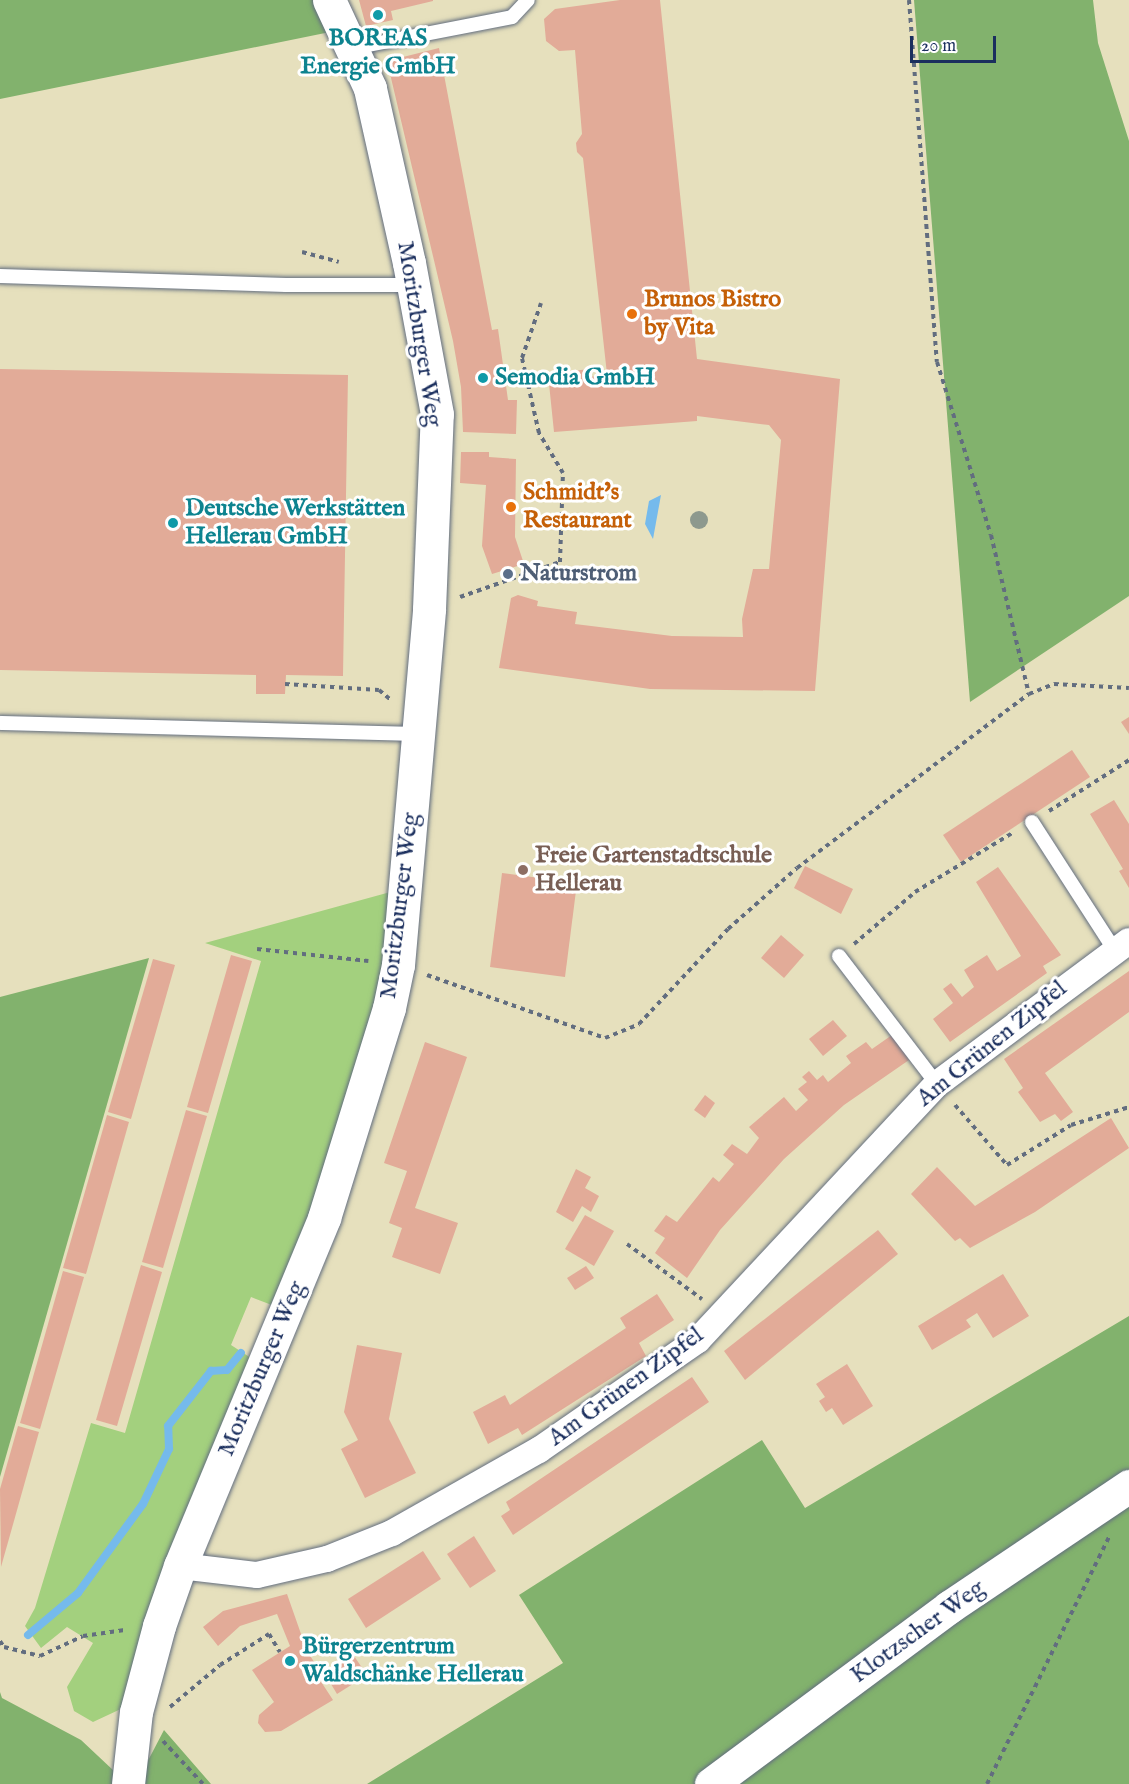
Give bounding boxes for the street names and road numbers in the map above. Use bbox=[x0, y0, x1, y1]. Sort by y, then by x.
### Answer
street label: Moritzburger Weg bbox=[390, 239, 448, 429]
street label: Moritzburger Weg bbox=[374, 811, 426, 1001]
street label: Am Grünen Zipfel bbox=[911, 975, 1073, 1113]
street label: Moritzburger Weg bbox=[212, 1277, 312, 1461]
street label: Am Grünen Zipfel bbox=[543, 1321, 709, 1453]
street label: Klotzscher Weg bbox=[846, 1574, 990, 1690]

